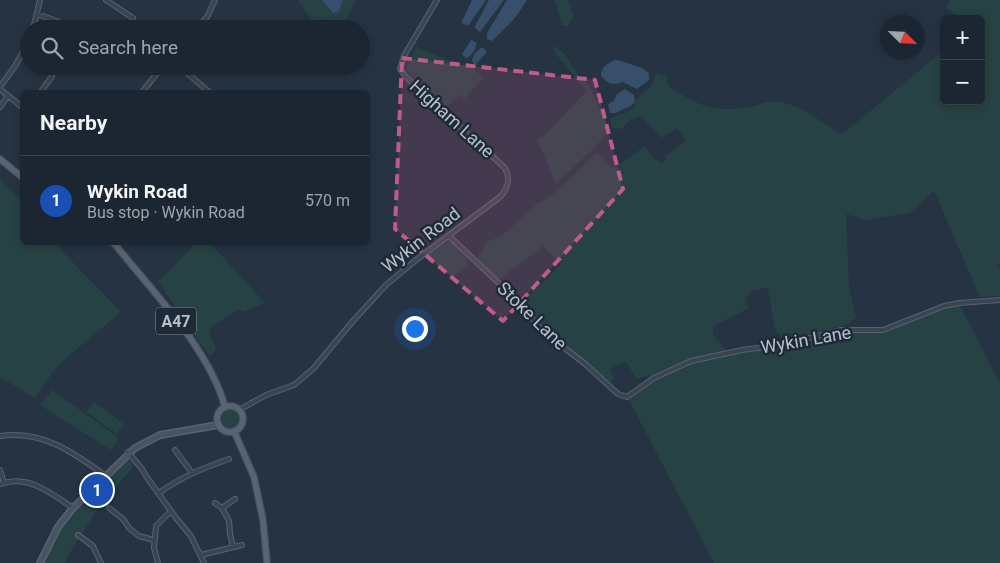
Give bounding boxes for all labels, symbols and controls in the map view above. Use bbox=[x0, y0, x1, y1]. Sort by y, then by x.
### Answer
north arrow bbox=[880, 15, 925, 60]
map controls bbox=[940, 15, 985, 105]
button: + bbox=[940, 15, 985, 60]
search box bbox=[20, 20, 370, 75]
icon: search bbox=[38, 34, 66, 62]
text: Search here bbox=[78, 36, 178, 59]
button: − bbox=[940, 60, 985, 105]
street label: Higham Lane bbox=[406, 75, 499, 162]
text: Nearby bbox=[40, 111, 107, 135]
text: Wykin Road bbox=[87, 180, 188, 203]
text: 1 bbox=[51, 191, 61, 210]
text: 570 m bbox=[305, 191, 350, 210]
street label: Wykin Road bbox=[377, 202, 464, 277]
text: Bus stop · Wykin Road bbox=[87, 203, 245, 222]
street label: Stoke Lane bbox=[493, 277, 572, 354]
road number: A47 bbox=[156, 308, 196, 334]
your location bbox=[402, 316, 428, 342]
street label: Wykin Lane bbox=[759, 321, 853, 358]
pin: 1 bbox=[81, 471, 113, 509]

